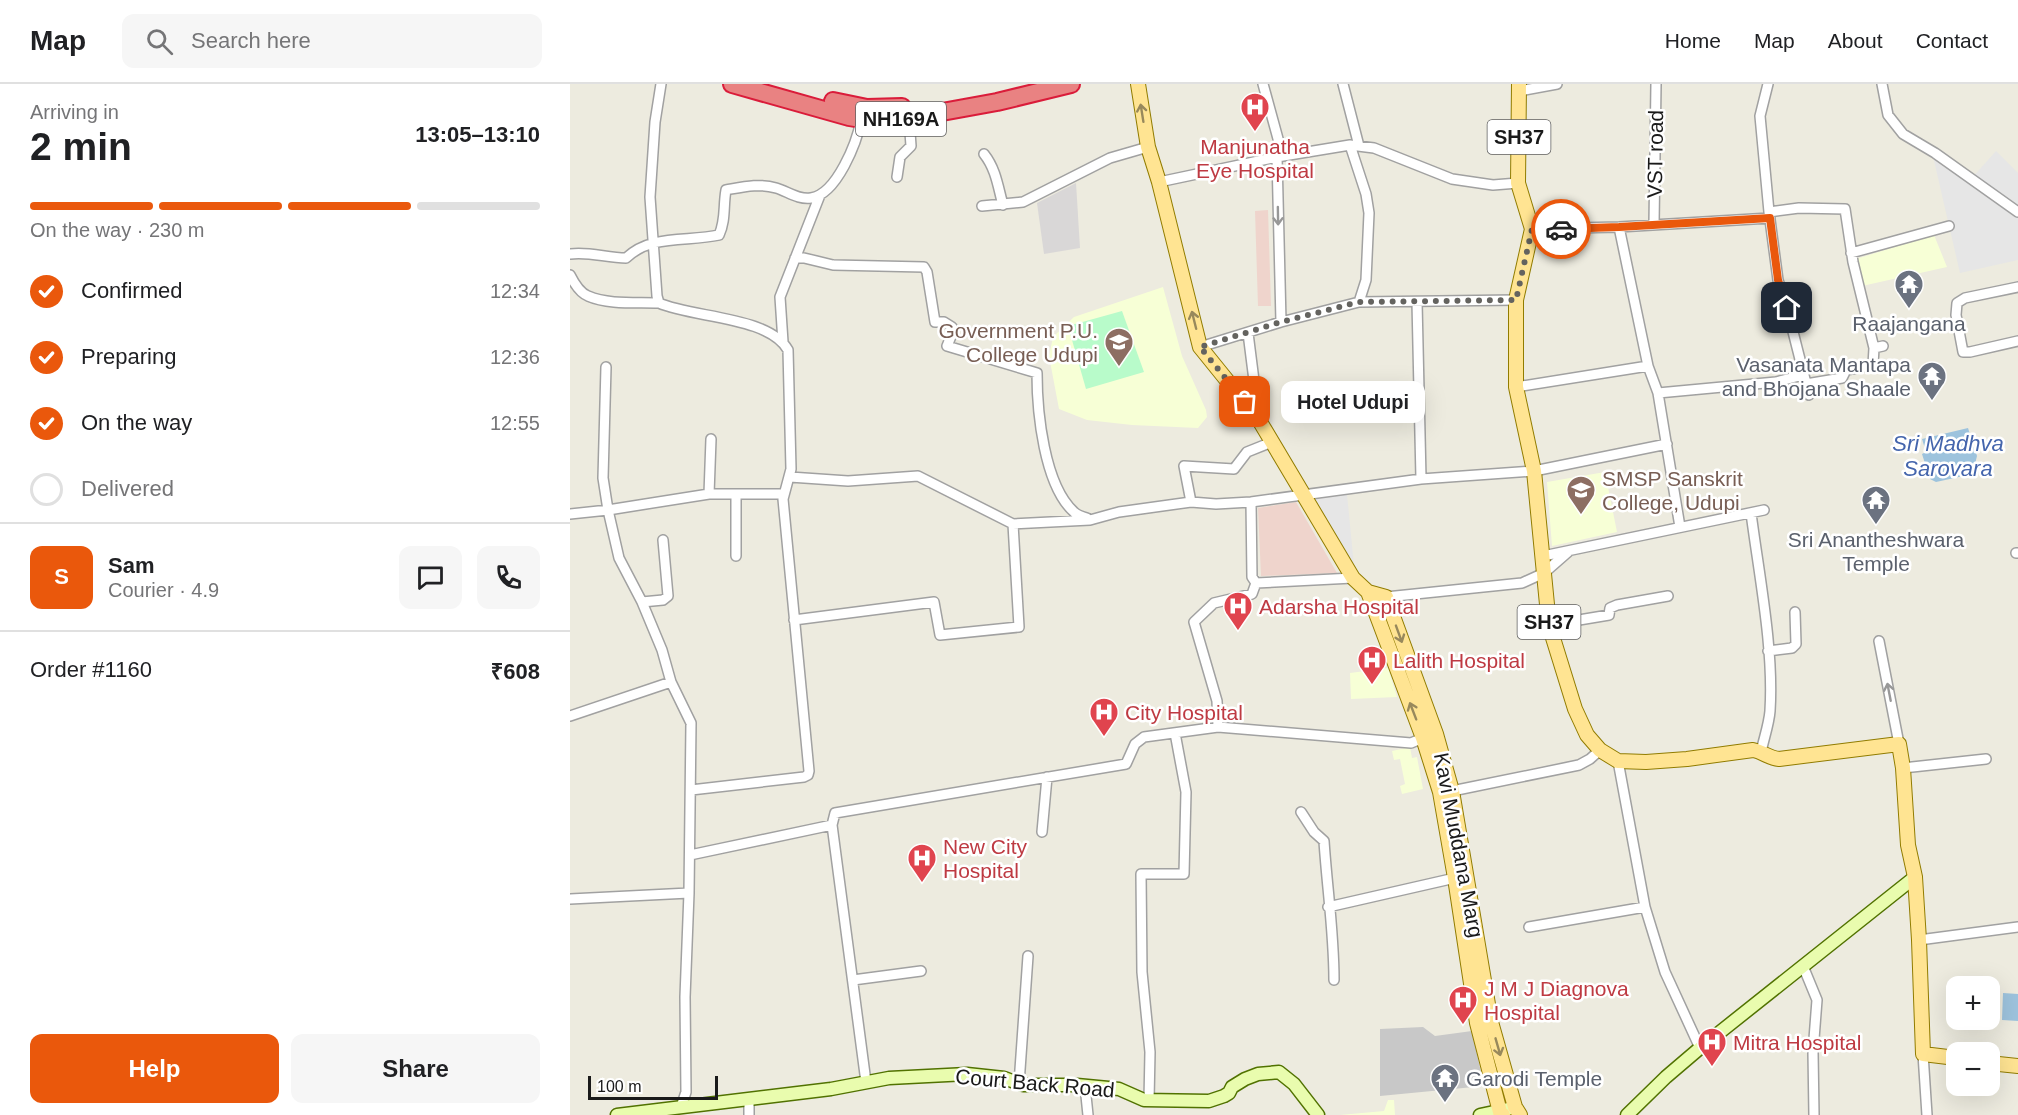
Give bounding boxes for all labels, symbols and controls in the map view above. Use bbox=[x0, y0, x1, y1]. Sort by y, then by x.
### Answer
search box bbox=[122, 14, 542, 68]
text: Map bbox=[30, 25, 86, 56]
icon: search bbox=[143, 25, 176, 58]
text: Search here bbox=[191, 28, 311, 53]
text: Home bbox=[1665, 29, 1721, 52]
text: Map bbox=[1754, 29, 1795, 52]
text: About bbox=[1828, 29, 1883, 52]
text: Contact bbox=[1916, 29, 1988, 52]
hospital icon: Manjunatha Eye Hospital bbox=[1239, 91, 1271, 133]
text: Arriving in bbox=[30, 101, 119, 123]
road number: NH169A bbox=[856, 102, 946, 136]
one-way arrow bbox=[1137, 104, 1148, 123]
street label: VST road bbox=[1643, 110, 1667, 198]
road number: SH37 bbox=[1488, 120, 1550, 154]
text: 13:05–13:10 bbox=[415, 122, 540, 147]
text: 2 min bbox=[30, 125, 132, 168]
place label: Manjunatha Eye Hospital bbox=[1196, 135, 1314, 182]
courier bbox=[1531, 199, 1591, 259]
one-way arrow bbox=[1273, 205, 1284, 225]
icon: car bbox=[1545, 213, 1578, 246]
text: On the way · 230 m bbox=[30, 219, 205, 241]
temple icon: Raajangana bbox=[1893, 268, 1925, 310]
icon: check bbox=[30, 275, 63, 308]
text: Confirmed bbox=[81, 278, 182, 303]
text: 12:34 bbox=[490, 280, 540, 302]
pin bbox=[1761, 282, 1812, 333]
icon: home bbox=[1770, 291, 1803, 324]
one-way arrow bbox=[1187, 311, 1199, 330]
place label: Raajangana bbox=[1852, 312, 1966, 335]
place label: Government P.U. College Udupi bbox=[938, 319, 1098, 366]
school or university icon: Government P.U. College Udupi bbox=[1103, 326, 1135, 368]
icon: check bbox=[30, 341, 63, 374]
text: Preparing bbox=[81, 344, 176, 369]
text: 12:36 bbox=[490, 346, 540, 368]
place label: Vasanata Mantapa and Bhojana Shaale bbox=[1722, 353, 1911, 400]
temple icon: Vasanata Mantapa and Bhojana Shaale bbox=[1916, 360, 1948, 402]
pin bbox=[1219, 376, 1270, 427]
callout: Hotel Udupi bbox=[1281, 381, 1425, 423]
icon: bag bbox=[1228, 385, 1261, 418]
text: Hotel Udupi bbox=[1297, 391, 1409, 413]
icon: check bbox=[30, 407, 63, 440]
text: On the way bbox=[81, 410, 192, 435]
text: 12:55 bbox=[490, 412, 540, 434]
water label: Sri Madhva Sarovara bbox=[1892, 431, 2004, 481]
place label: SMSP Sanskrit College, Udupi bbox=[1602, 467, 1743, 514]
school or university icon: SMSP Sanskrit College, Udupi bbox=[1565, 474, 1597, 516]
text: Delivered bbox=[81, 476, 174, 501]
temple icon: Sri Anantheshwara Temple bbox=[1860, 484, 1892, 526]
place label: Sri Anantheshwara Temple bbox=[1788, 528, 1964, 575]
button: chat bbox=[399, 546, 462, 609]
button: phone bbox=[477, 546, 540, 609]
text: Sam bbox=[108, 553, 154, 578]
text: S bbox=[54, 564, 69, 589]
text: Courier · 4.9 bbox=[108, 579, 219, 601]
hospital icon: Adarsha Hospital bbox=[1222, 590, 1254, 632]
place label: Adarsha Hospital bbox=[1259, 595, 1419, 618]
road number: SH37 bbox=[1518, 605, 1580, 639]
one-way arrow bbox=[1395, 624, 1406, 643]
hospital icon: Lalith Hospital bbox=[1356, 644, 1388, 686]
place label: Lalith Hospital bbox=[1393, 649, 1525, 672]
text: Order #1160 bbox=[30, 657, 152, 682]
text: ₹608 bbox=[491, 659, 540, 684]
one-way arrow bbox=[1883, 683, 1894, 703]
hospital icon: City Hospital bbox=[1088, 696, 1120, 738]
place label: City Hospital bbox=[1125, 701, 1243, 724]
one-way arrow bbox=[1407, 702, 1418, 721]
street label: Kavi Muddana Marg bbox=[1430, 751, 1488, 939]
place label: New City Hospital bbox=[943, 835, 1028, 882]
hospital icon: New City Hospital bbox=[906, 842, 938, 884]
map controls bbox=[1946, 976, 2000, 1096]
button: + bbox=[1946, 976, 2000, 1030]
place label: J M J Diagnova Hospital bbox=[1484, 977, 1629, 1024]
hospital icon: J M J Diagnova Hospital bbox=[1447, 984, 1479, 1026]
hospital icon: Mitra Hospital bbox=[1696, 1026, 1728, 1068]
place label: Mitra Hospital bbox=[1733, 1031, 1861, 1054]
button: Help bbox=[30, 1034, 279, 1103]
button: Share bbox=[291, 1034, 540, 1103]
one-way arrow bbox=[1493, 1037, 1504, 1056]
button: − bbox=[1946, 1042, 2000, 1096]
temple icon: Garodi Temple bbox=[1429, 1062, 1461, 1104]
street label: Court Back Road bbox=[954, 1065, 1116, 1101]
place label: Garodi Temple bbox=[1466, 1067, 1602, 1090]
scale bar bbox=[588, 1073, 718, 1100]
text: 100 m bbox=[597, 1078, 641, 1095]

